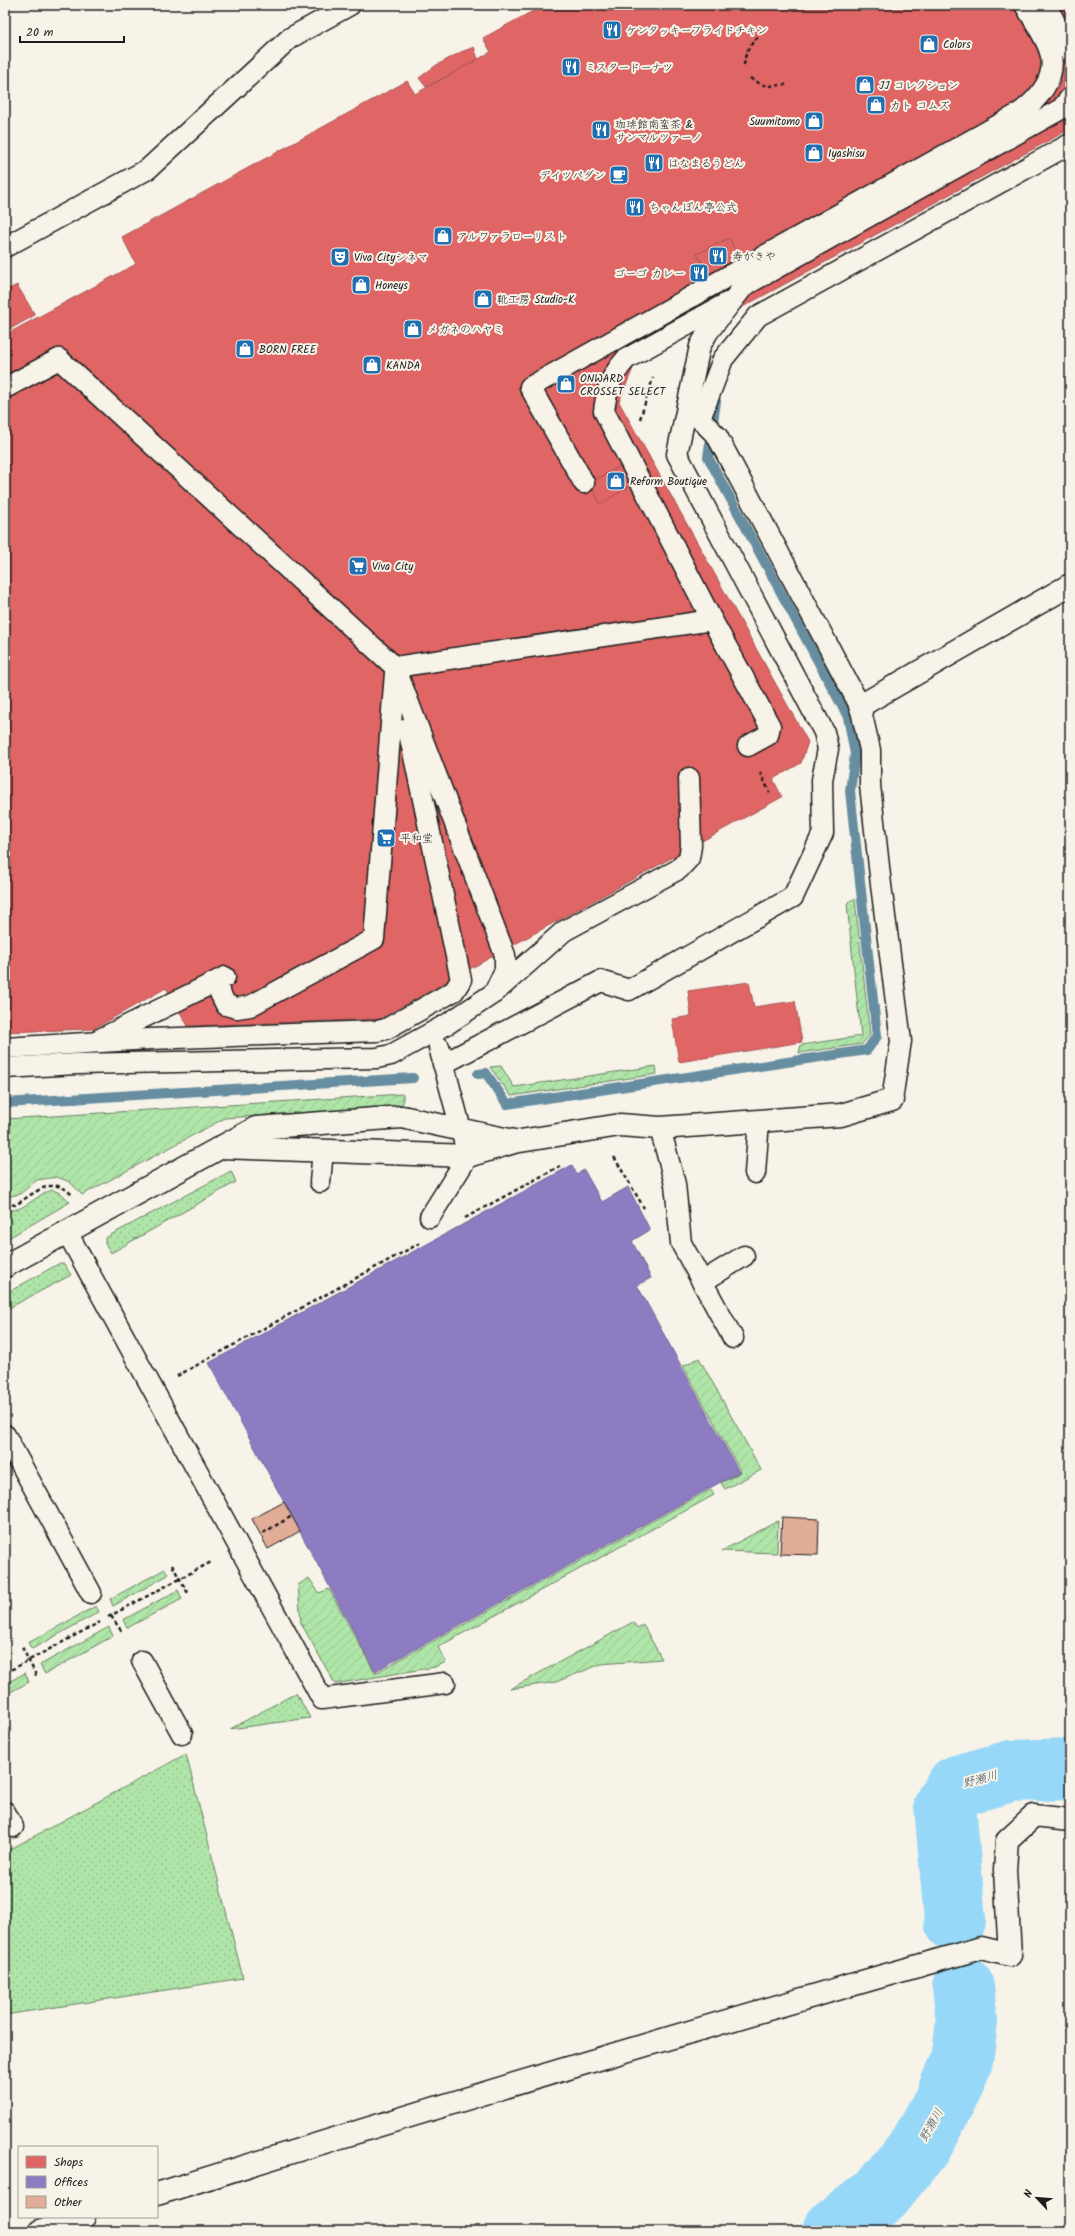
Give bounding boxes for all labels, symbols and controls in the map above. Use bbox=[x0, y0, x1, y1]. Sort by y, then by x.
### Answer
scale bar bbox=[20, 18, 124, 44]
restaurant icon: ケンタッキーフライドチキン bbox=[601, 19, 623, 41]
place label: ケンタッキーフライドチキン bbox=[626, 22, 768, 40]
text: 20 m bbox=[26, 23, 54, 42]
shop icon: Colors bbox=[918, 33, 940, 55]
place label: Colors bbox=[943, 36, 971, 54]
restaurant icon: ミスタードーナツ bbox=[560, 56, 582, 78]
place label: ミスタードーナツ bbox=[585, 59, 673, 77]
shop icon: JJ コレクション bbox=[854, 74, 876, 96]
place label: JJ コレクション bbox=[879, 77, 959, 95]
shop icon: カト コムズ bbox=[865, 94, 887, 116]
place label: カト コムズ bbox=[890, 97, 949, 115]
shop icon: Suumitomo bbox=[803, 110, 825, 132]
place label: Suumitomo bbox=[749, 113, 800, 131]
place label: 珈琲館南蛮茶 & サンマルツァーノ bbox=[615, 116, 702, 147]
restaurant icon: 珈琲館南蛮茶 & サンマルツァーノ bbox=[590, 119, 612, 141]
shop icon: Iyashisu bbox=[803, 142, 825, 164]
place label: Iyashisu bbox=[828, 145, 866, 163]
restaurant icon: はなまるうどん bbox=[643, 152, 665, 174]
place label: はなまるうどん bbox=[668, 155, 745, 173]
cafe icon: デイツパダン bbox=[608, 164, 630, 186]
place label: デイツパダン bbox=[540, 167, 605, 185]
restaurant icon: ちゃんぽん亭公式 bbox=[624, 196, 646, 218]
place label: ちゃんぽん亭公式 bbox=[649, 199, 737, 217]
shop icon: アルワァラローリスト bbox=[432, 225, 454, 247]
place label: アルワァラローリスト bbox=[457, 228, 567, 246]
restaurant icon: 寿がきや bbox=[707, 245, 729, 267]
theatre icon: Viva Cityシネマ bbox=[329, 246, 351, 268]
place label: 寿がきや bbox=[732, 248, 776, 266]
place label: Viva Cityシネマ bbox=[354, 249, 428, 267]
restaurant icon: ゴーゴ カレー bbox=[688, 262, 710, 284]
place label: ゴーゴ カレー bbox=[614, 265, 685, 283]
shop icon: Honeys bbox=[350, 274, 372, 296]
place label: Honeys bbox=[375, 277, 408, 295]
shop icon: 靴工房 Studio-K bbox=[472, 288, 494, 310]
place label: 靴工房 Studio-K bbox=[497, 291, 575, 309]
shop icon: メガネのハヤミ bbox=[402, 318, 424, 340]
place label: メガネのハヤミ bbox=[427, 321, 504, 339]
shop icon: BORN FREE bbox=[234, 338, 256, 360]
place label: BORN FREE bbox=[259, 341, 317, 359]
shop icon: KANDA bbox=[361, 354, 383, 376]
place label: KANDA bbox=[386, 357, 421, 375]
place label: ONWARD CROSSET SELECT bbox=[580, 370, 666, 401]
shop icon: ONWARD CROSSET SELECT bbox=[555, 373, 577, 395]
shop icon: Reform Boutique bbox=[605, 470, 627, 492]
place label: Reform Boutique bbox=[630, 473, 707, 491]
supermarket icon: Viva City bbox=[347, 555, 369, 577]
place label: Viva City bbox=[372, 558, 414, 576]
supermarket icon: 平和堂 bbox=[375, 827, 397, 849]
place label: 平和堂 bbox=[400, 830, 433, 848]
water label: 野瀬川 bbox=[960, 1766, 1000, 1793]
water label: 野瀬川 bbox=[914, 2105, 948, 2146]
legend bbox=[18, 2146, 158, 2218]
text: Shops bbox=[54, 2153, 83, 2172]
text: Offices bbox=[54, 2173, 88, 2192]
north arrow bbox=[1017, 2178, 1057, 2218]
text: N bbox=[1019, 2187, 1039, 2201]
text: Other bbox=[54, 2193, 83, 2212]

